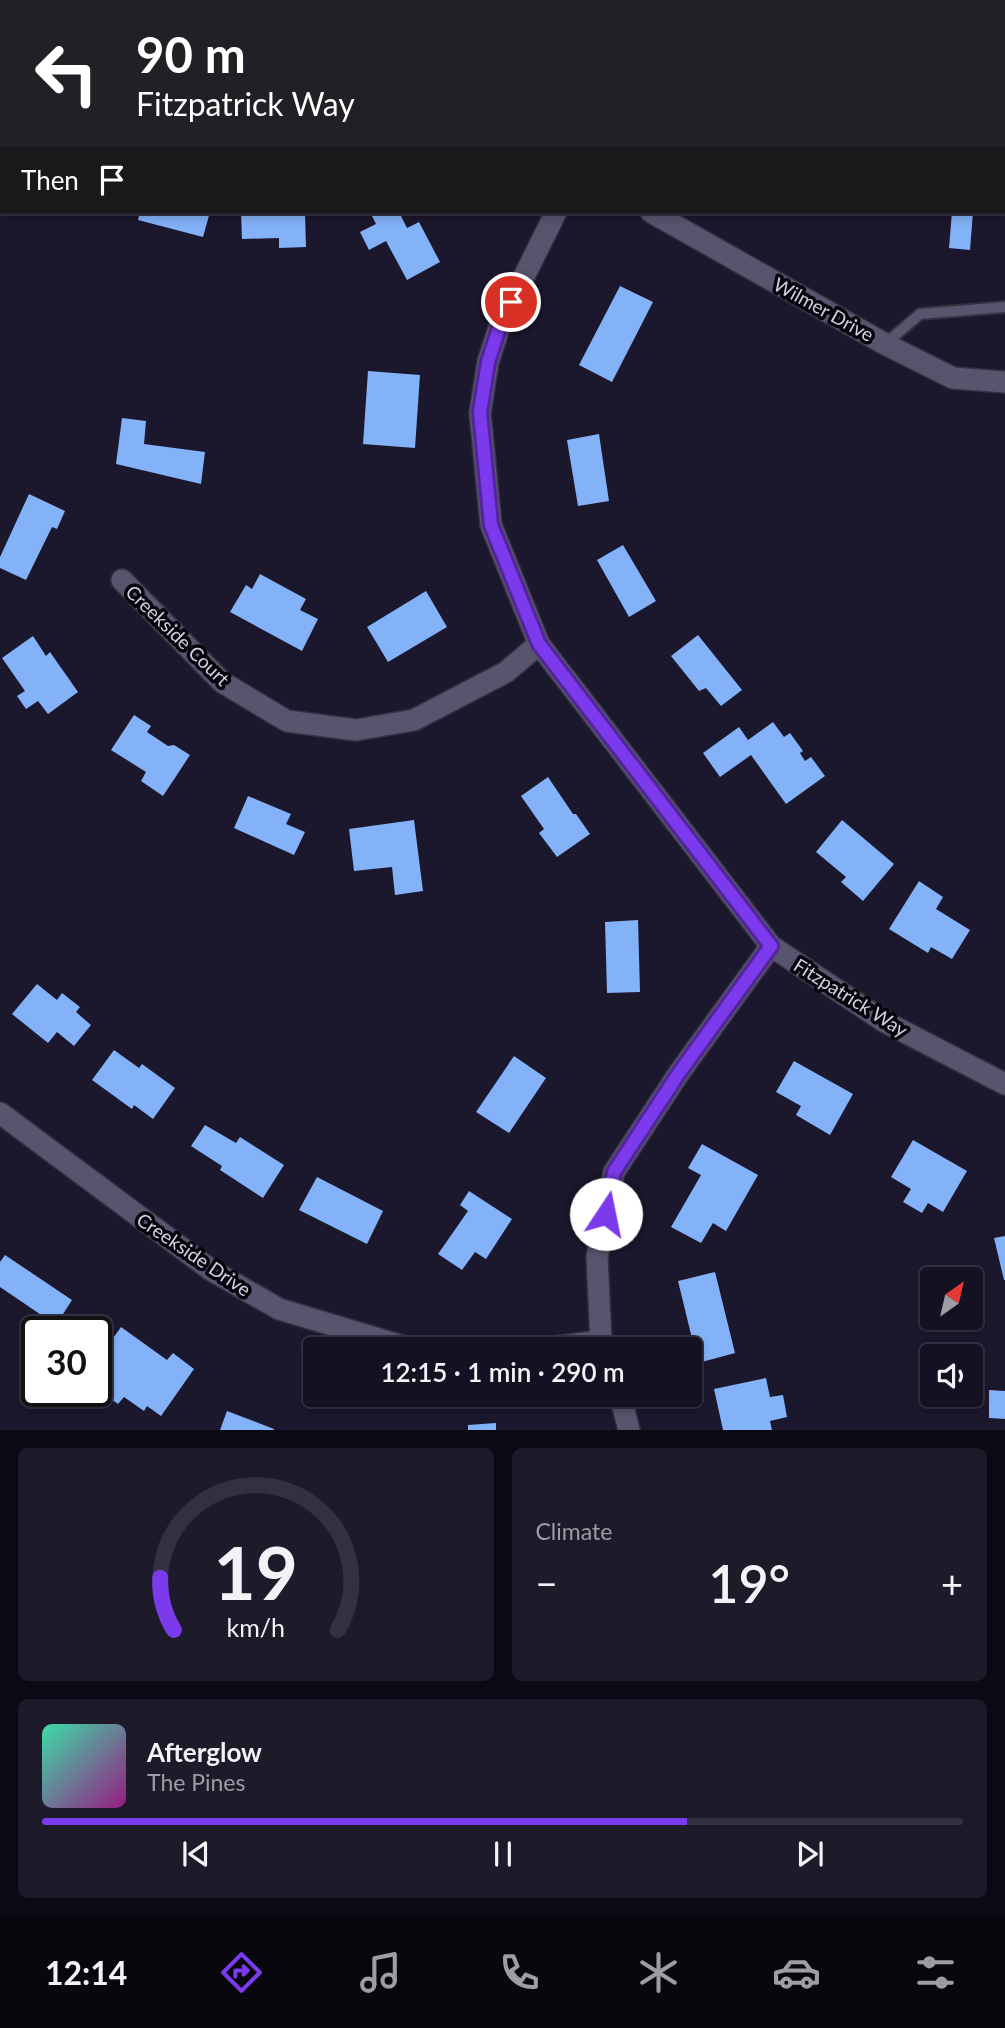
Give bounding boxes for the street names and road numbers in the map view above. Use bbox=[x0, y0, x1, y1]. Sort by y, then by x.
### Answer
street label: Wilmer Drive bbox=[770, 272, 878, 346]
street label: Creekside Court bbox=[122, 580, 235, 690]
street label: Fitzpatrick Way bbox=[790, 953, 912, 1041]
street label: Creekside Drive bbox=[133, 1207, 255, 1301]

